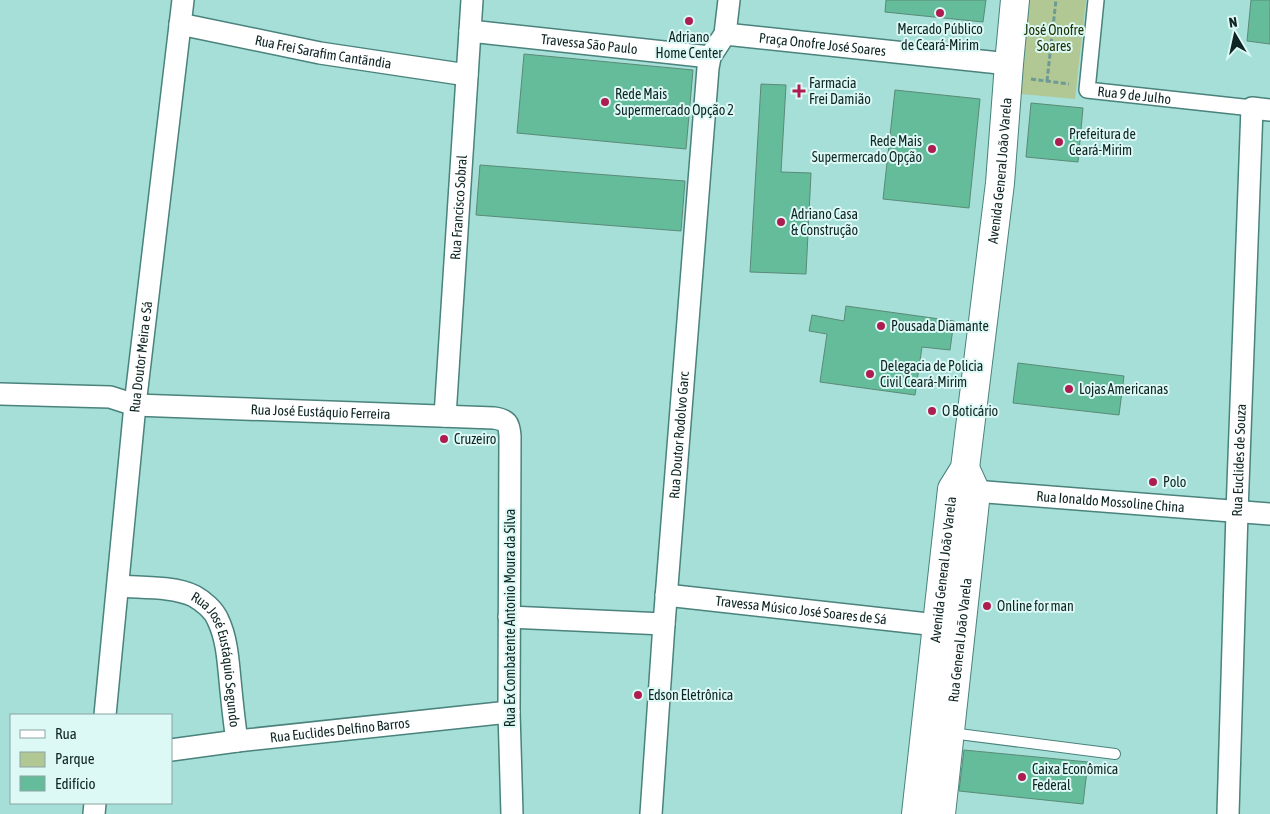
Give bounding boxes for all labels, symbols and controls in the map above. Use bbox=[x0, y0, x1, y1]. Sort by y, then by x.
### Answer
marker: Mercado Público de Ceará-Mirim bbox=[934, 7, 946, 19]
north arrow bbox=[1210, 10, 1260, 60]
text: N bbox=[1228, 14, 1238, 31]
marker: Adriano Home Center bbox=[683, 15, 695, 27]
place label: Mercado Público de Ceará-Mirim bbox=[897, 21, 983, 53]
park label: José Onofre Soares bbox=[1024, 22, 1084, 54]
place label: Adriano Home Center bbox=[656, 29, 723, 61]
street label: Praça Onofre José Soares bbox=[758, 30, 887, 59]
street label: Travessa São Paulo bbox=[540, 31, 638, 57]
street label: Rua Frei Sarafim Cantãndia bbox=[254, 32, 393, 72]
place label: Farmacia Frei Damião bbox=[809, 75, 871, 107]
street label: Rua 9 de Julho bbox=[1097, 83, 1172, 107]
marker: Farmacia Frei Damião bbox=[793, 85, 805, 97]
place label: Rede Mais Supermercado Opção 2 bbox=[615, 86, 734, 118]
marker: Rede Mais Supermercado Opção 2 bbox=[599, 96, 611, 108]
street label: Avenida General João Varela bbox=[985, 97, 1014, 245]
place label: Prefeitura de Ceará-Mirim bbox=[1069, 126, 1136, 158]
place label: Rede Mais Supermercado Opção bbox=[812, 133, 922, 165]
marker: Prefeitura de Ceará-Mirim bbox=[1053, 136, 1065, 148]
marker: Rede Mais Supermercado Opção bbox=[926, 143, 938, 155]
street label: Rua Francisco Sobral bbox=[447, 154, 470, 260]
place label: Adriano Casa & Construção bbox=[791, 206, 858, 238]
marker: Adriano Casa & Construção bbox=[775, 216, 787, 228]
street label: Rua Doutor Meira e Sá bbox=[126, 300, 155, 413]
place label: Pousada Diamante bbox=[891, 318, 989, 334]
marker: Pousada Diamante bbox=[875, 320, 887, 332]
place label: Delegacia de Policia Civil Ceará-Mirim bbox=[880, 358, 983, 390]
marker: Delegacia de Policia Civil Ceará-Mirim bbox=[864, 368, 876, 380]
street label: Rua Doutor Rodolvo Garc bbox=[666, 370, 692, 499]
place label: Lojas Americanas bbox=[1079, 381, 1168, 397]
marker: Lojas Americanas bbox=[1063, 383, 1075, 395]
street label: Rua José Eustáquio Ferreira bbox=[250, 401, 391, 422]
place label: O Boticário bbox=[942, 403, 998, 419]
street label: Rua Euclides de Souza bbox=[1229, 404, 1249, 517]
marker: O Boticário bbox=[926, 405, 938, 417]
place label: Cruzeiro bbox=[454, 431, 496, 447]
marker: Cruzeiro bbox=[438, 433, 450, 445]
place label: Polo bbox=[1163, 474, 1186, 490]
marker: Polo bbox=[1147, 476, 1159, 488]
street label: Rua Ionaldo Mossoline China bbox=[1036, 488, 1185, 515]
street label: Avenida General João Varela bbox=[927, 496, 959, 643]
street label: Rua Ex Combatente Antonio Moura da Silva bbox=[502, 509, 518, 727]
street label: Rua General João Varela bbox=[945, 577, 975, 703]
street label: Rua José Eustáquio Segundo bbox=[188, 588, 243, 728]
street label: Travessa Músico José Soares de Sá bbox=[715, 593, 888, 627]
place label: Online for man bbox=[997, 598, 1074, 614]
marker: Online for man bbox=[981, 600, 993, 612]
place label: Edson Eletrônica bbox=[648, 687, 733, 703]
marker: Edson Eletrônica bbox=[632, 689, 644, 701]
legend bbox=[10, 714, 172, 804]
street label: Rua Euclides Delfino Barros bbox=[269, 715, 410, 745]
text: Rua bbox=[55, 725, 77, 742]
text: Parque bbox=[55, 750, 95, 767]
place label: Caixa Econômica Federal bbox=[1032, 761, 1118, 793]
marker: Caixa Econômica Federal bbox=[1016, 771, 1028, 783]
text: Edifício bbox=[55, 775, 96, 792]

